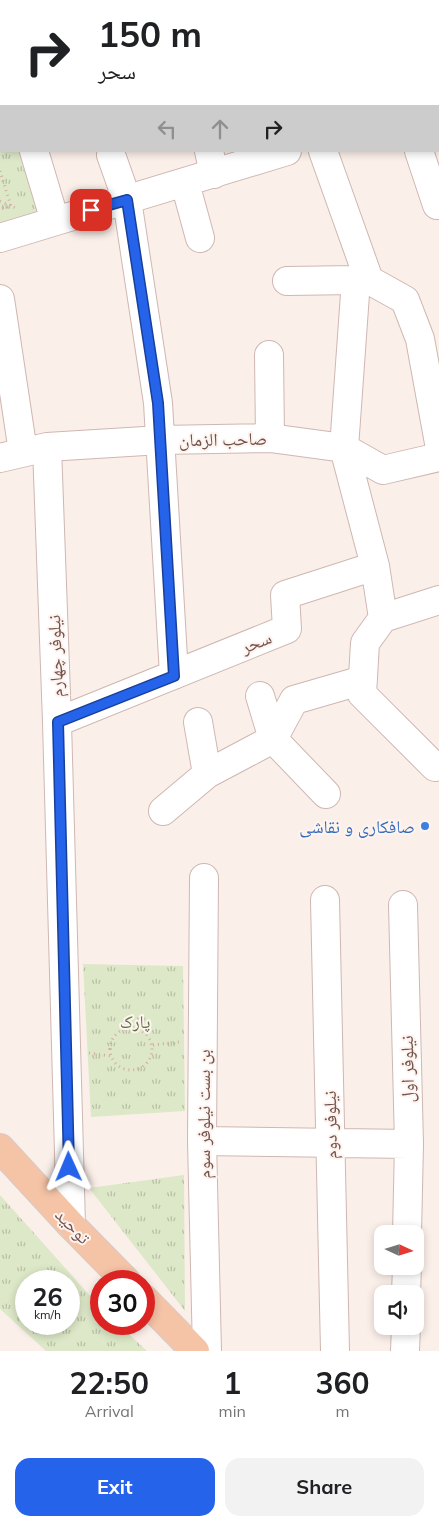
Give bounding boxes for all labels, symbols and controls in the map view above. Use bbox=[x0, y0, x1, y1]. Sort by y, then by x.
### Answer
text: 150 m bbox=[98, 12, 202, 56]
icon: right bbox=[15, 20, 80, 85]
text: سحر bbox=[98, 57, 136, 85]
icon: left bbox=[153, 115, 181, 143]
icon: ahead bbox=[206, 115, 234, 143]
icon: right bbox=[259, 115, 287, 143]
pin bbox=[70, 189, 112, 231]
icon: arrive bbox=[77, 196, 105, 224]
street label: صاحب الزمان bbox=[179, 427, 267, 451]
street label: نیلوفر چهارم bbox=[42, 614, 69, 698]
street label: سحر bbox=[236, 626, 275, 659]
place label: صافکاری و نقاشی bbox=[299, 815, 415, 838]
marker: صافکاری و نقاشی bbox=[419, 820, 431, 832]
park label: پارک bbox=[120, 1010, 150, 1033]
street label: نیلوفر اول bbox=[395, 1035, 419, 1103]
street label: بن بست نیلوفر سوم bbox=[192, 1049, 216, 1179]
street label: نیلوفر دوم bbox=[318, 1091, 343, 1159]
position arrow bbox=[42, 1140, 94, 1192]
street label: توحید bbox=[50, 1203, 96, 1249]
north arrow bbox=[374, 1225, 424, 1275]
map controls bbox=[374, 1225, 424, 1335]
speed limit sign: 30 bbox=[90, 1270, 155, 1335]
text: 26 bbox=[32, 1281, 63, 1312]
button: sound bbox=[374, 1285, 424, 1335]
text: km/h bbox=[34, 1307, 61, 1322]
text: 22:50 bbox=[70, 1364, 149, 1402]
text: 1 bbox=[223, 1364, 241, 1402]
text: 360 bbox=[315, 1364, 369, 1402]
text: Arrival bbox=[85, 1401, 134, 1421]
text: min bbox=[219, 1401, 246, 1421]
text: m bbox=[335, 1401, 349, 1421]
button: Exit bbox=[15, 1458, 215, 1516]
button: Share bbox=[225, 1458, 424, 1516]

